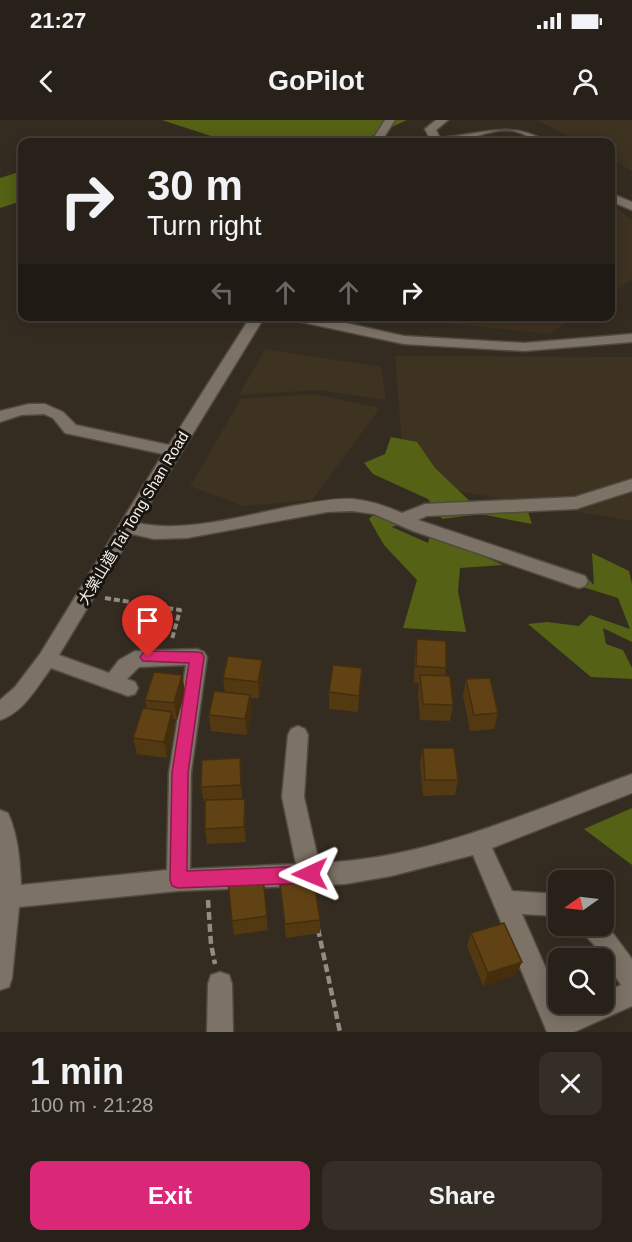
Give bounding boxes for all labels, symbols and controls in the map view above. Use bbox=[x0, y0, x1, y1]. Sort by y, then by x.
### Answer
text: 21:27 bbox=[30, 8, 86, 33]
icon: back bbox=[30, 65, 63, 98]
icon: person bbox=[569, 65, 602, 98]
text: GoPilot bbox=[268, 66, 364, 96]
icon: right bbox=[48, 162, 126, 240]
text: 30 m bbox=[147, 162, 243, 209]
text: Turn right bbox=[147, 211, 262, 241]
icon: left bbox=[206, 276, 239, 309]
icon: ahead bbox=[269, 276, 302, 309]
icon: ahead bbox=[332, 276, 365, 309]
icon: right bbox=[395, 276, 428, 309]
street label: 大棠山道 Tai Tong Shan Road bbox=[74, 428, 192, 608]
pin bbox=[122, 595, 173, 657]
icon: arrive bbox=[131, 604, 164, 637]
position arrow bbox=[278, 842, 342, 906]
north arrow bbox=[548, 870, 614, 936]
map controls bbox=[548, 870, 614, 1014]
button: search bbox=[548, 948, 614, 1014]
text: 1 min bbox=[30, 1051, 124, 1092]
button: close bbox=[539, 1052, 602, 1115]
text: 100 m · 21:28 bbox=[30, 1094, 153, 1116]
button: Exit bbox=[30, 1161, 310, 1230]
button: Share bbox=[322, 1161, 602, 1230]

